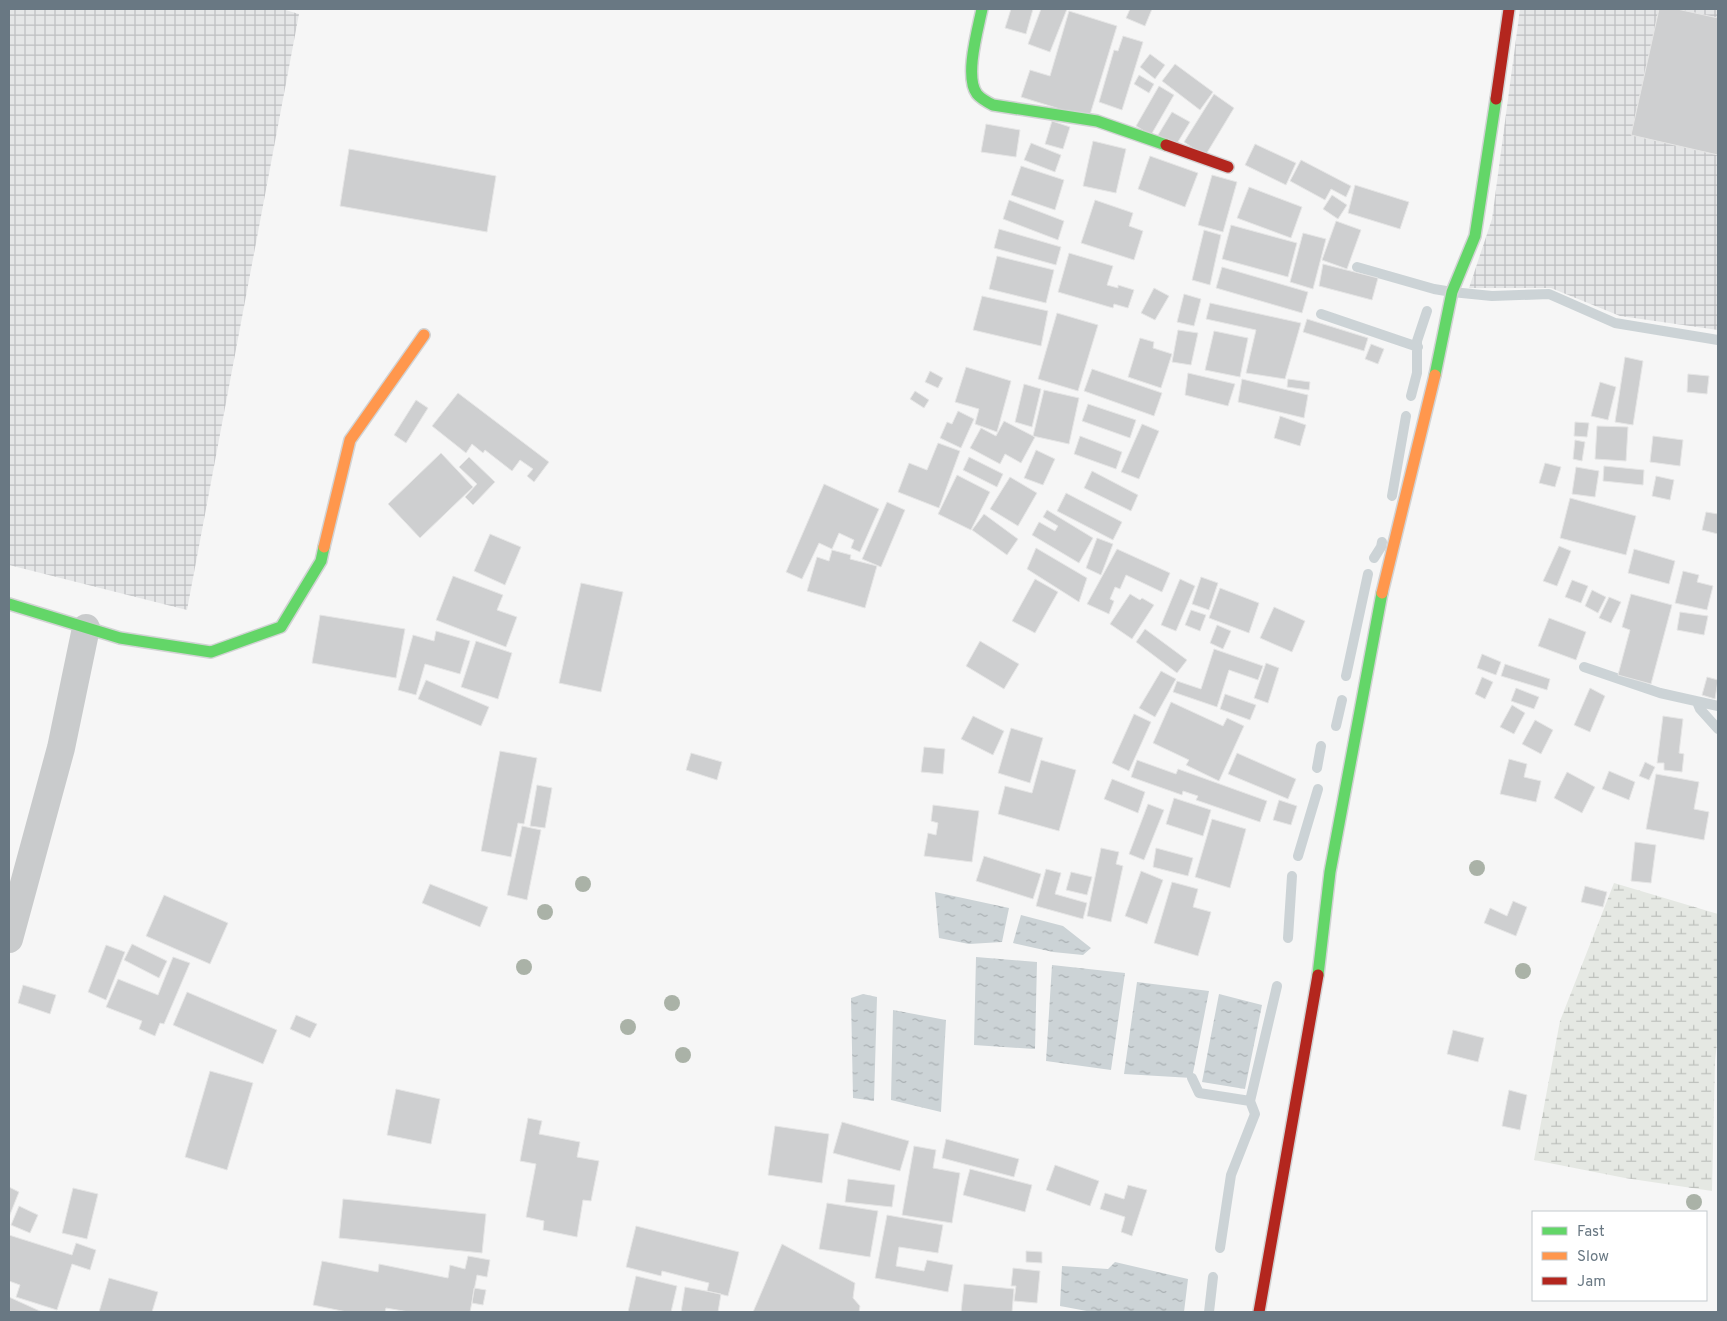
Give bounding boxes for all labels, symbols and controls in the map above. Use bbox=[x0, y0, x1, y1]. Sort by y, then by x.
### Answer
legend bbox=[1532, 1211, 1707, 1301]
text: Fast bbox=[1577, 1223, 1605, 1242]
text: Slow bbox=[1577, 1248, 1609, 1267]
text: Jam bbox=[1577, 1273, 1606, 1292]

